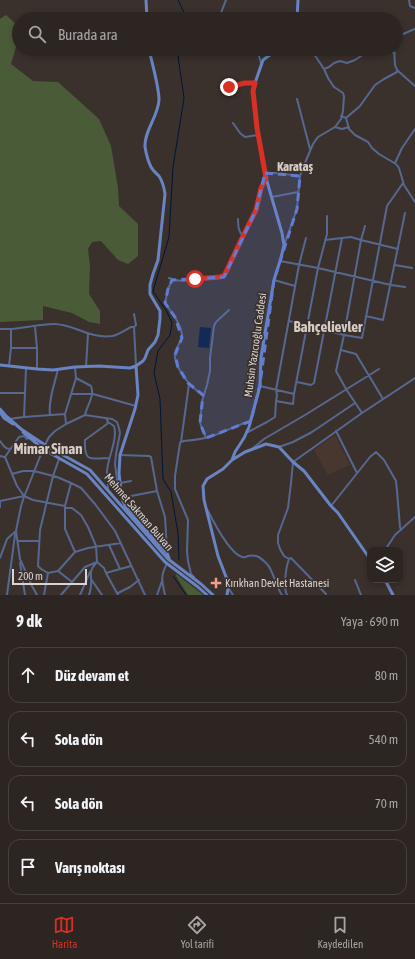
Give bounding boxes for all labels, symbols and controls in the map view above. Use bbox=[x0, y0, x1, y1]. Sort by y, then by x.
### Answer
search box bbox=[12, 12, 403, 56]
icon: search bbox=[26, 23, 48, 45]
text: Burada ara bbox=[58, 26, 118, 43]
route end bbox=[220, 78, 238, 96]
district label: Karataş bbox=[277, 159, 313, 174]
route start bbox=[186, 270, 204, 288]
street label: Muhsin Yazıcıoğlu Caddesi bbox=[242, 292, 268, 398]
district label: Bahçelievler bbox=[293, 318, 363, 335]
district label: Mimar Sinan bbox=[13, 440, 83, 457]
street label: Mehmet Sakman Bulvarı bbox=[102, 471, 176, 553]
map controls bbox=[367, 547, 403, 583]
button: layers bbox=[367, 547, 403, 583]
scale bar bbox=[12, 567, 87, 586]
text: 200 m bbox=[18, 570, 43, 582]
marker: Kırıkhan Devlet Hastanesi bbox=[210, 577, 222, 589]
place label: Kırıkhan Devlet Hastanesi bbox=[225, 577, 329, 589]
text: 9 dk bbox=[16, 611, 42, 631]
text: Yaya · 690 m bbox=[341, 614, 399, 629]
icon: ahead bbox=[17, 664, 39, 686]
text: Düz devam et bbox=[55, 667, 129, 684]
text: 80 m bbox=[375, 668, 398, 683]
icon: left bbox=[17, 728, 39, 750]
text: Sola dön bbox=[55, 731, 103, 748]
text: 540 m bbox=[369, 732, 398, 747]
icon: left bbox=[17, 792, 39, 814]
text: Sola dön bbox=[55, 795, 103, 812]
text: 70 m bbox=[375, 796, 398, 811]
icon: arrive bbox=[17, 856, 39, 878]
text: Varış noktası bbox=[55, 859, 125, 876]
tab: Harita bbox=[52, 914, 77, 950]
tab: Yol tarifi bbox=[181, 914, 214, 950]
tab: Kaydedilen bbox=[318, 914, 363, 950]

